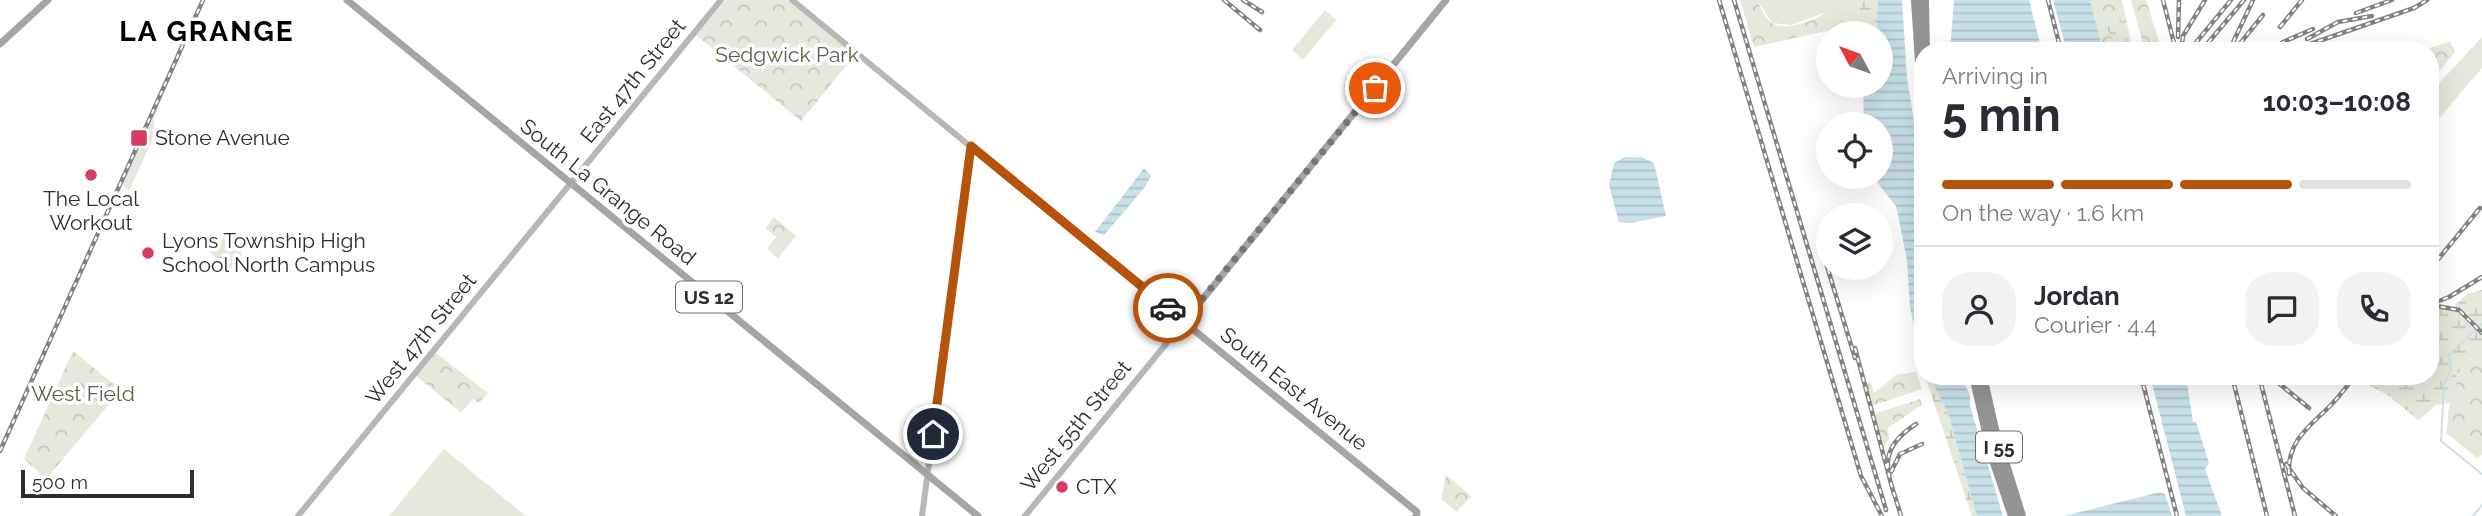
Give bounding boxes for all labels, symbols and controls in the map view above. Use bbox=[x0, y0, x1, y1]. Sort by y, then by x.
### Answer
street label: East 47th Street bbox=[575, 14, 690, 148]
district label: LA GRANGE bbox=[119, 15, 295, 48]
north arrow bbox=[1816, 21, 1894, 98]
map controls bbox=[1816, 21, 1893, 280]
park label: Sedgwick Park bbox=[715, 42, 859, 67]
pin bbox=[1345, 58, 1405, 118]
text: Arriving in bbox=[1942, 62, 2048, 89]
icon: bag bbox=[1356, 69, 1394, 107]
text: 10:03–10:08 bbox=[2263, 87, 2411, 117]
text: 5 min bbox=[1942, 88, 2061, 142]
button: locate bbox=[1816, 112, 1893, 189]
street label: South La Grange Road bbox=[516, 113, 701, 270]
place label: Stone Avenue bbox=[155, 125, 290, 150]
marker: Stone Avenue bbox=[129, 128, 149, 148]
marker: The Local Workout bbox=[83, 167, 99, 183]
place label: The Local Workout bbox=[43, 186, 139, 235]
text: On the way · 1.6 km bbox=[1942, 199, 2144, 226]
button: layers bbox=[1816, 203, 1893, 280]
place label: Lyons Township High School North Campus bbox=[162, 228, 375, 277]
marker: Lyons Township High School North Campus bbox=[140, 245, 156, 261]
street label: West 47th Street bbox=[360, 268, 481, 409]
button: person bbox=[1942, 272, 2016, 346]
button: chat bbox=[2245, 272, 2319, 346]
button: phone bbox=[2337, 272, 2411, 346]
courier bbox=[1133, 273, 1203, 343]
text: Jordan bbox=[2034, 281, 2120, 311]
road number: US 12 bbox=[676, 282, 742, 312]
icon: car bbox=[1149, 289, 1187, 327]
text: Courier · 4.4 bbox=[2034, 311, 2157, 338]
street label: South East Avenue bbox=[1216, 322, 1373, 456]
street label: West 55th Street bbox=[1015, 355, 1136, 496]
park label: West Field bbox=[31, 381, 135, 406]
pin bbox=[903, 404, 963, 464]
icon: home bbox=[914, 415, 952, 453]
road number: I 55 bbox=[1976, 432, 2022, 462]
scale bar bbox=[21, 467, 194, 499]
text: 500 m bbox=[32, 471, 88, 493]
place label: CTX bbox=[1076, 474, 1117, 499]
marker: CTX bbox=[1054, 479, 1070, 495]

